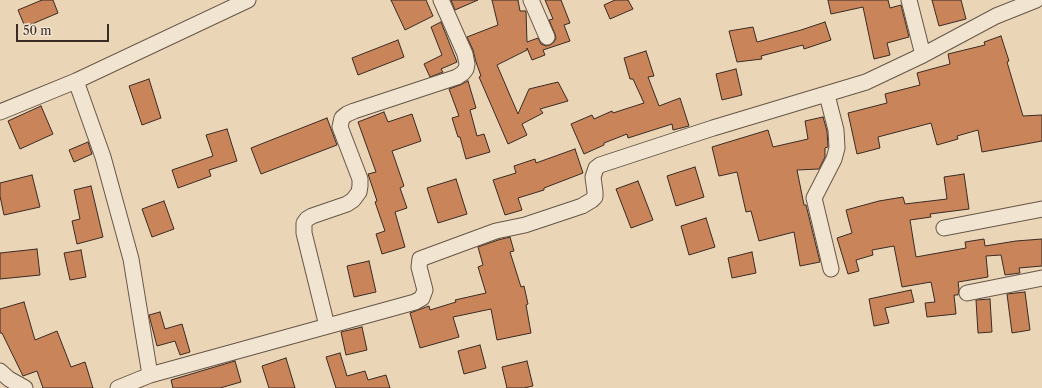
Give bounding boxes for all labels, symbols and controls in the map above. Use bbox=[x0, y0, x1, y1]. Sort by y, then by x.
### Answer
scale bar bbox=[18, 16, 111, 42]
text: 50 m bbox=[23, 23, 52, 38]

